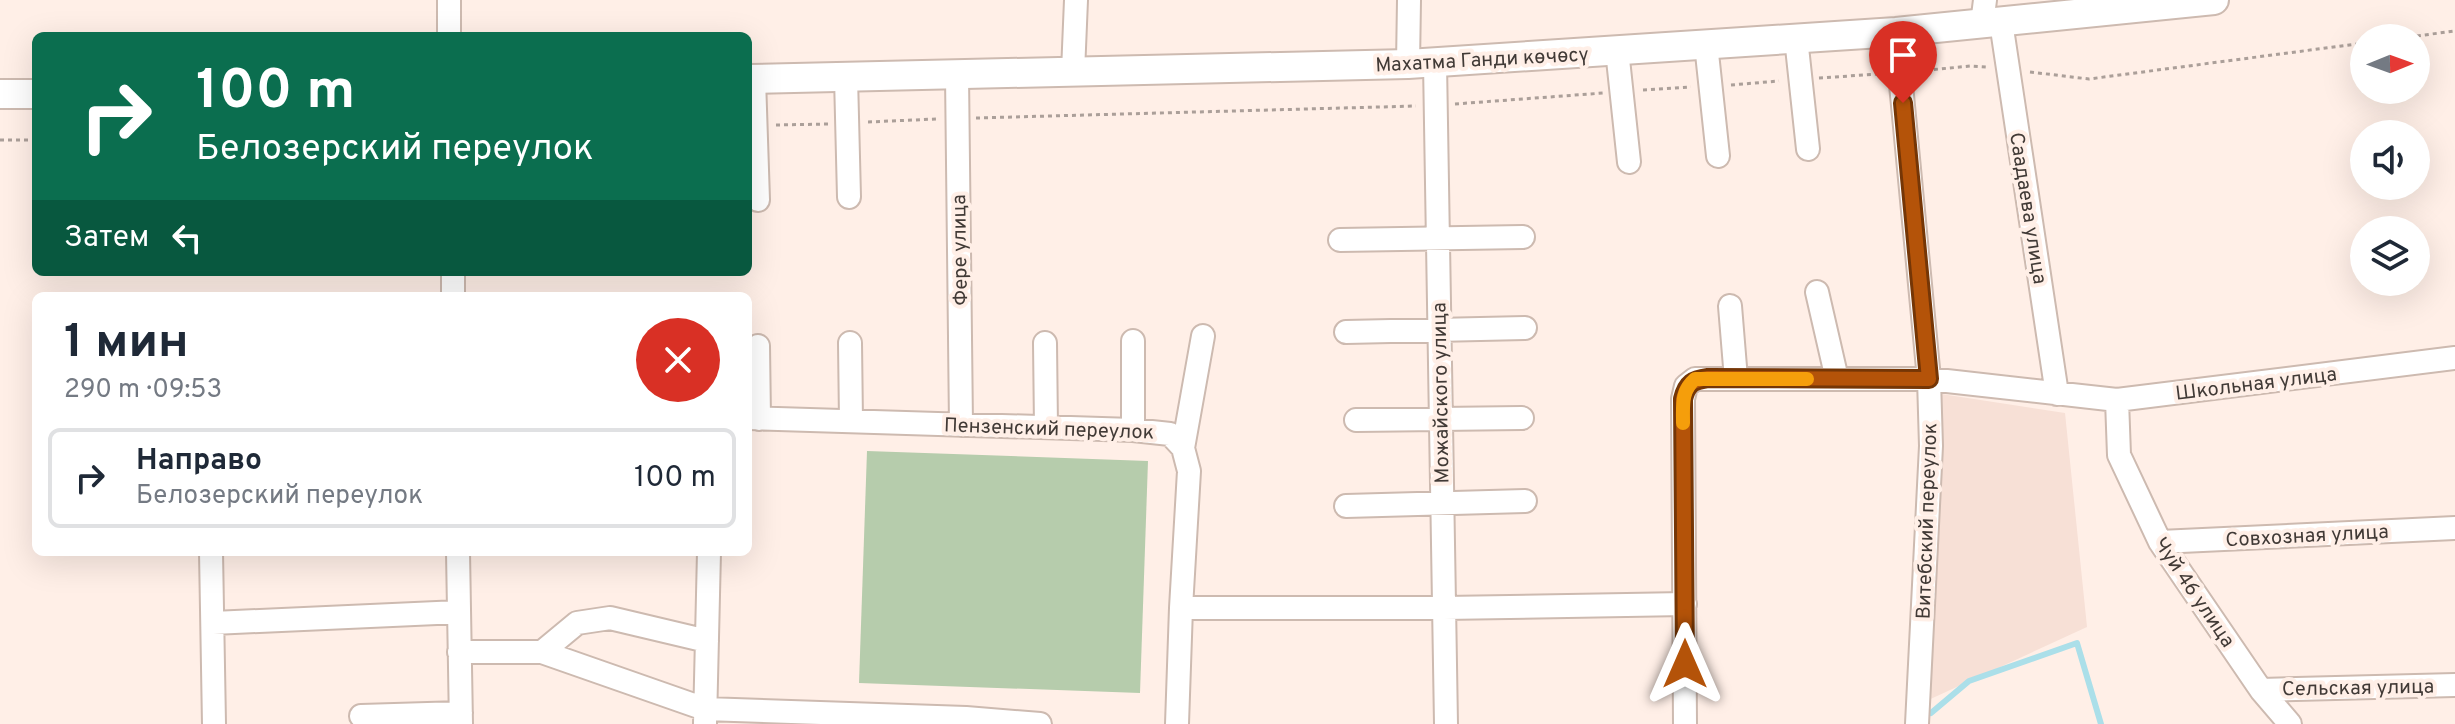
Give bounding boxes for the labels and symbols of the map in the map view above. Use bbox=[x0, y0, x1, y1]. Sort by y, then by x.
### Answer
pin bbox=[1869, 21, 1937, 103]
north arrow bbox=[2350, 24, 2430, 104]
street label: Махатма Ганди көчөсү bbox=[1375, 42, 1589, 80]
street label: Саадаева улица bbox=[2002, 131, 2052, 286]
street label: Фере улица bbox=[947, 194, 975, 306]
street label: Можайского улица bbox=[1427, 302, 1457, 484]
street label: Школьная улица bbox=[2174, 362, 2338, 408]
street label: Пензенский переулок bbox=[943, 413, 1154, 447]
street label: Витебский переулок bbox=[1912, 422, 1944, 620]
street label: Совхозная улица bbox=[2225, 520, 2389, 554]
street label: Чуй 46 улица bbox=[2147, 533, 2240, 653]
position arrow bbox=[1643, 622, 1727, 706]
street label: Сельская улица bbox=[2282, 675, 2434, 703]

